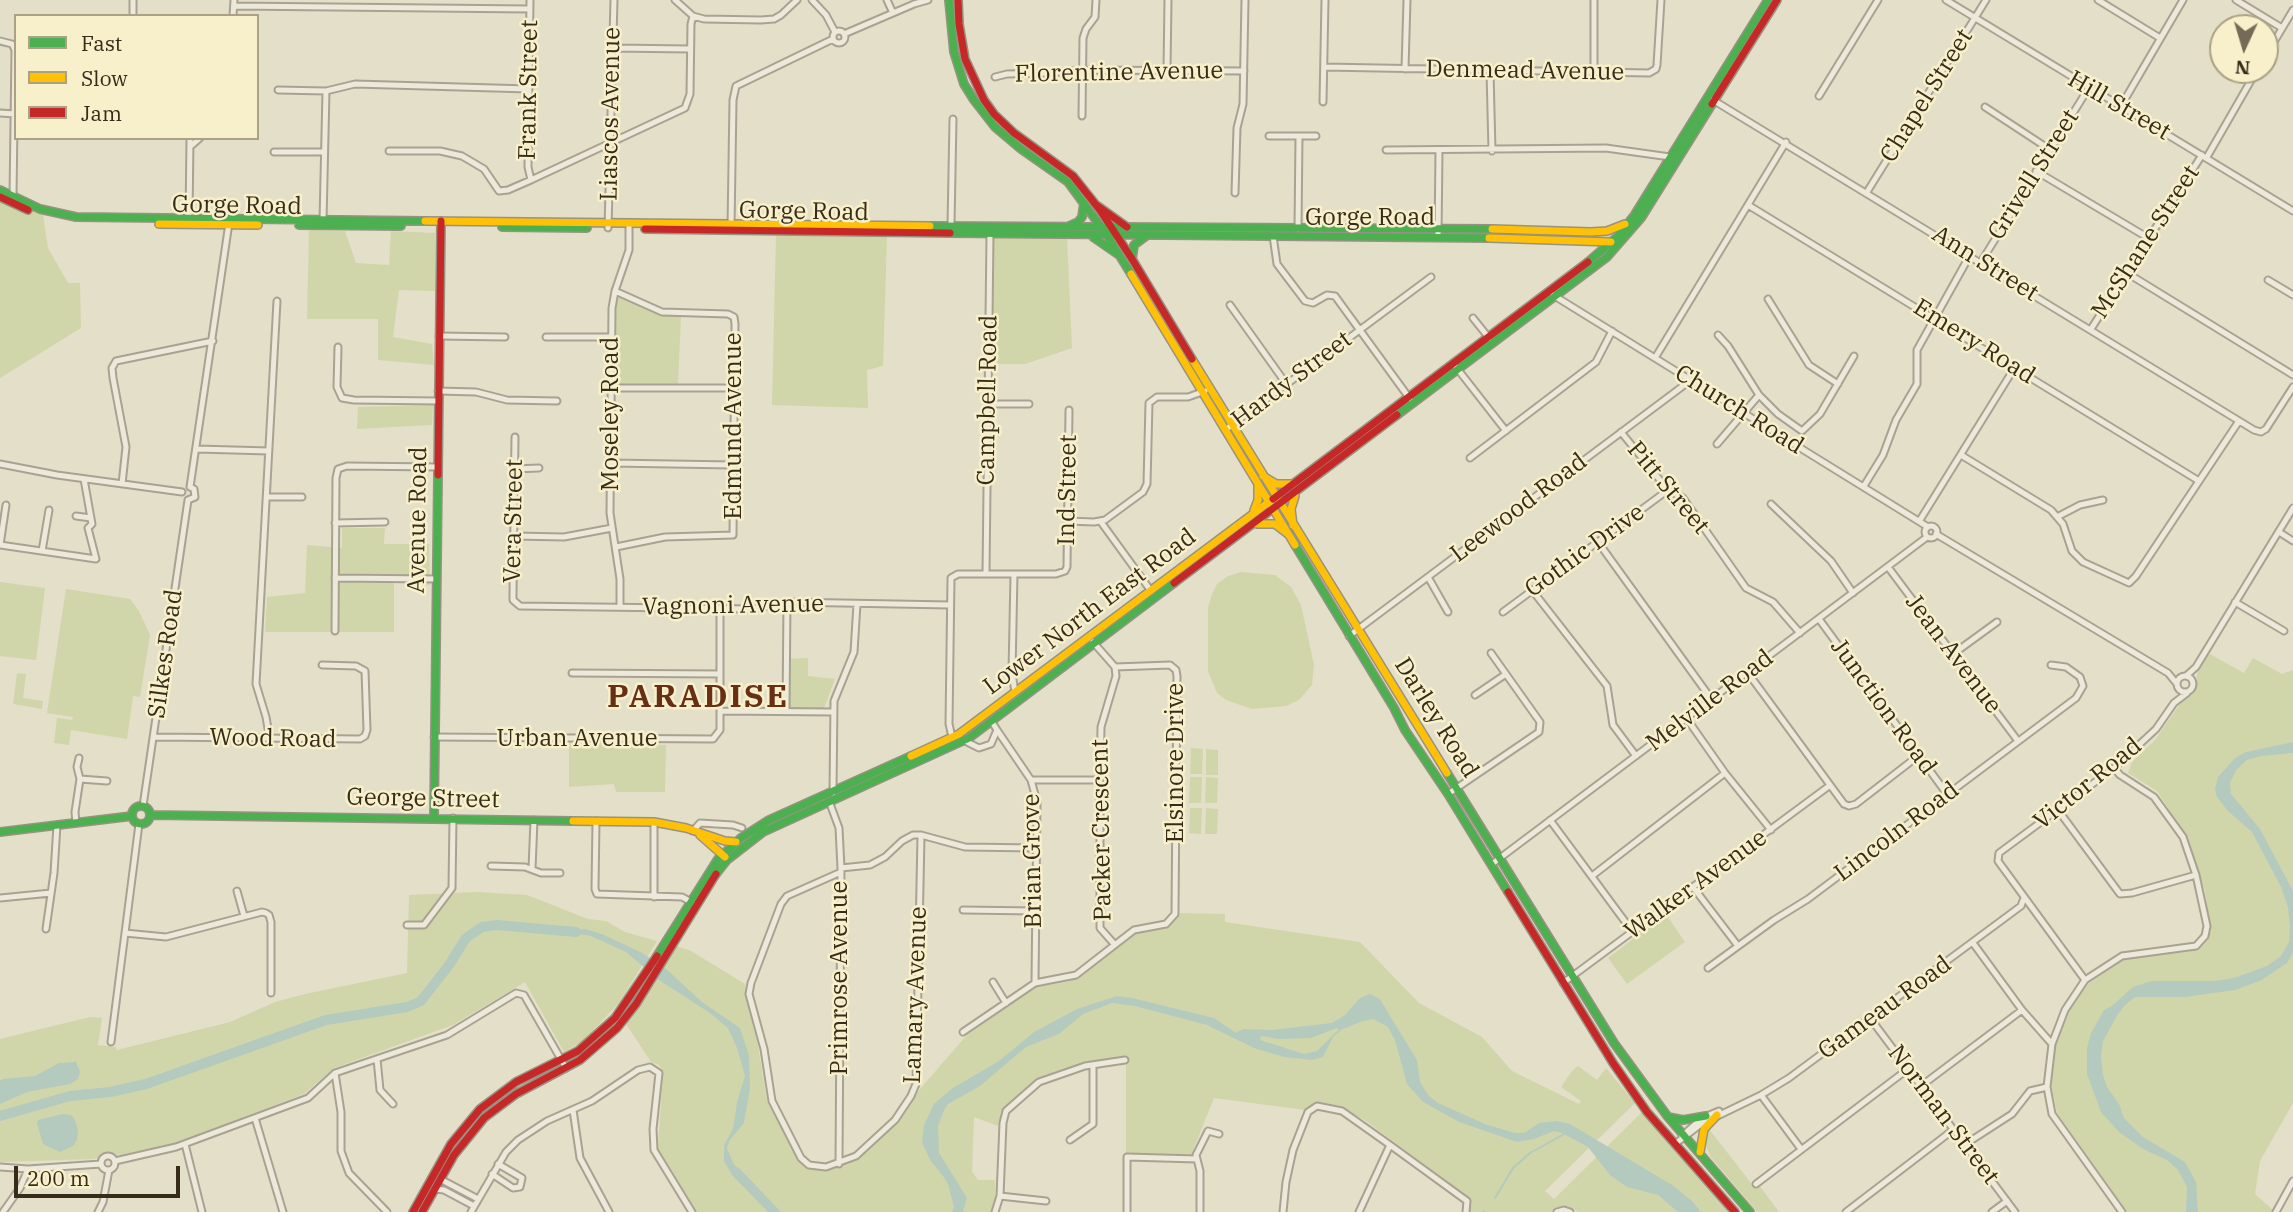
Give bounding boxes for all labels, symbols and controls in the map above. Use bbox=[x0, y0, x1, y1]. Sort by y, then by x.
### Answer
legend bbox=[14, 14, 259, 140]
north arrow bbox=[2209, 14, 2279, 84]
street label: Frank Street bbox=[513, 20, 545, 160]
street label: Chapel Street bbox=[1875, 24, 1979, 168]
street label: Liascos Avenue bbox=[595, 27, 627, 201]
text: Fast bbox=[81, 29, 122, 57]
street label: Denmead Avenue bbox=[1425, 55, 1625, 87]
text: N bbox=[2234, 55, 2251, 80]
street label: Florentine Avenue bbox=[1014, 57, 1224, 89]
text: Slow bbox=[81, 64, 128, 92]
street label: Hill Street bbox=[2063, 65, 2175, 147]
text: Jam bbox=[81, 99, 122, 127]
street label: Grivell Street bbox=[1982, 104, 2086, 246]
street label: McShane Street bbox=[2086, 160, 2206, 324]
street label: Gorge Road bbox=[172, 190, 302, 222]
street label: Gorge Road bbox=[739, 196, 869, 228]
street label: Gorge Road bbox=[1305, 204, 1435, 232]
street label: Ann Street bbox=[1926, 220, 2044, 308]
street label: Emery Road bbox=[1908, 293, 2040, 391]
street label: Campbell Road bbox=[972, 314, 1004, 486]
street label: Hardy Street bbox=[1226, 325, 1358, 435]
street label: Edmund Avenue bbox=[720, 332, 748, 520]
street label: Moseley Road bbox=[597, 337, 625, 491]
street label: Church Road bbox=[1669, 359, 1809, 461]
street label: Ind Street bbox=[1053, 434, 1083, 546]
street label: Pitt Street bbox=[1621, 436, 1715, 540]
street label: Avenue Road bbox=[402, 446, 434, 594]
street label: Leewood Road bbox=[1445, 447, 1593, 569]
street label: Vera Street bbox=[499, 459, 529, 583]
street label: Gothic Drive bbox=[1520, 498, 1650, 604]
street label: Lower North East Road bbox=[978, 523, 1202, 701]
street label: Silkes Road bbox=[143, 588, 189, 720]
street label: Jean Avenue bbox=[1899, 589, 2007, 719]
street label: Vagnoni Avenue bbox=[642, 590, 824, 622]
street label: Junction Road bbox=[1824, 633, 1942, 781]
street label: Melville Road bbox=[1641, 644, 1779, 758]
street label: Darley Road bbox=[1388, 653, 1484, 783]
district label: PARADISE bbox=[608, 679, 788, 717]
street label: Elsinore Drive bbox=[1162, 683, 1190, 843]
street label: Wood Road bbox=[209, 723, 337, 755]
street label: Urban Avenue bbox=[496, 725, 658, 753]
street label: Victor Road bbox=[2028, 732, 2148, 836]
street label: Packer Crescent bbox=[1086, 739, 1118, 921]
street label: Lincoln Road bbox=[1829, 776, 1965, 888]
street label: George Street bbox=[346, 783, 500, 815]
street label: Brian Grove bbox=[1017, 793, 1049, 929]
street label: Walker Avenue bbox=[1619, 824, 1773, 946]
street label: Primrose Avenue bbox=[826, 881, 854, 1075]
street label: Lamary Avenue bbox=[899, 906, 933, 1084]
street label: Gameau Road bbox=[1813, 950, 1957, 1066]
street label: Norman Street bbox=[1881, 1040, 2005, 1190]
scale bar bbox=[18, 1152, 184, 1196]
text: 200 m bbox=[27, 1164, 90, 1192]

